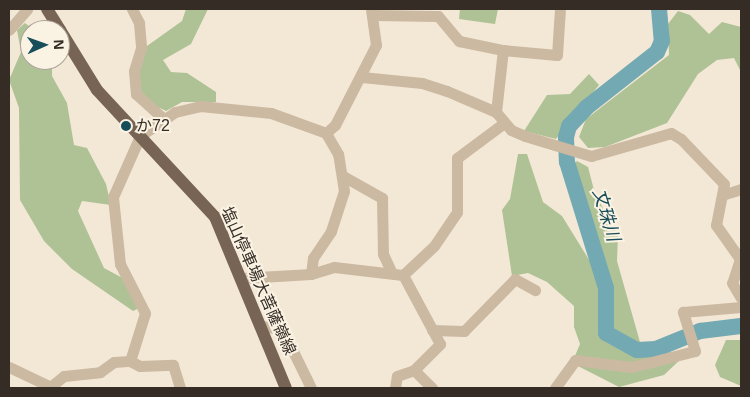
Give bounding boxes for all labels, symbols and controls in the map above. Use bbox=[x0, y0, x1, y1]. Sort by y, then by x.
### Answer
north arrow bbox=[20, 20, 70, 70]
text: N bbox=[51, 39, 67, 50]
place label: か72 bbox=[136, 116, 170, 136]
marker: か72 bbox=[120, 120, 132, 132]
water label: 文珠川 bbox=[588, 186, 624, 244]
street label: 塩山停車場大菩薩嶺線 bbox=[217, 204, 299, 358]

